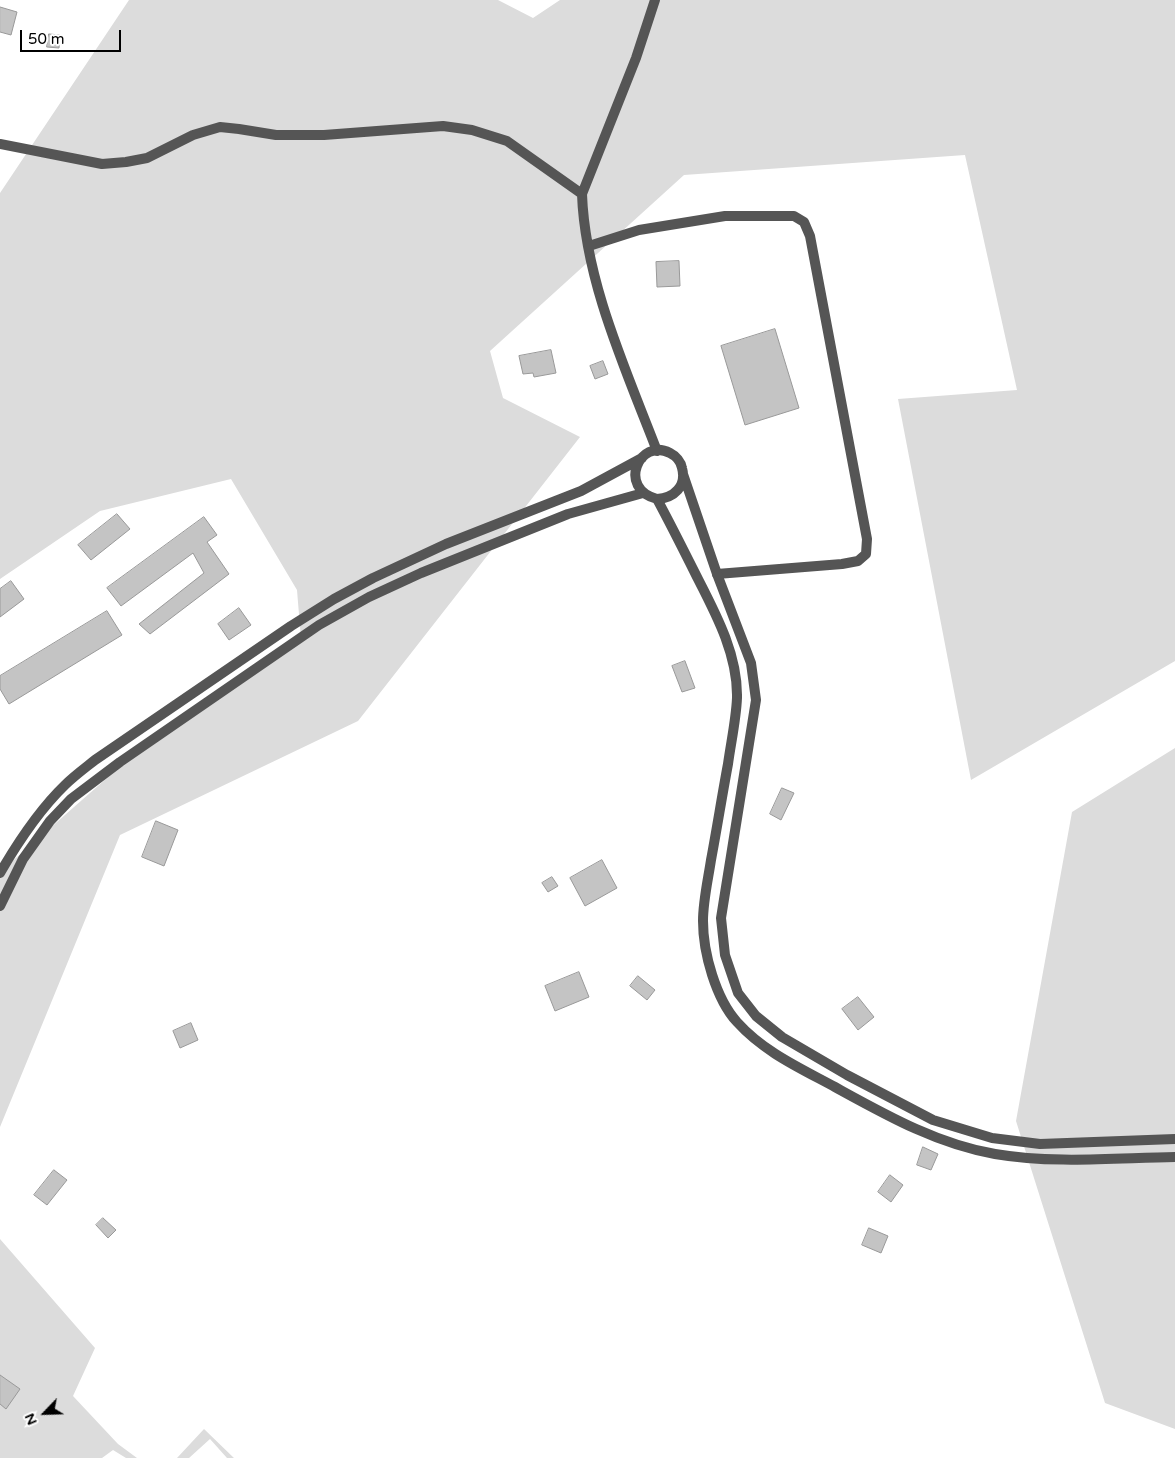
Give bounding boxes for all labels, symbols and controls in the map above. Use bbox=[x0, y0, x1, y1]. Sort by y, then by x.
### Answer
scale bar bbox=[22, 20, 124, 52]
text: 50 m bbox=[28, 30, 65, 48]
north arrow bbox=[20, 1388, 70, 1438]
text: N bbox=[21, 1411, 41, 1428]

